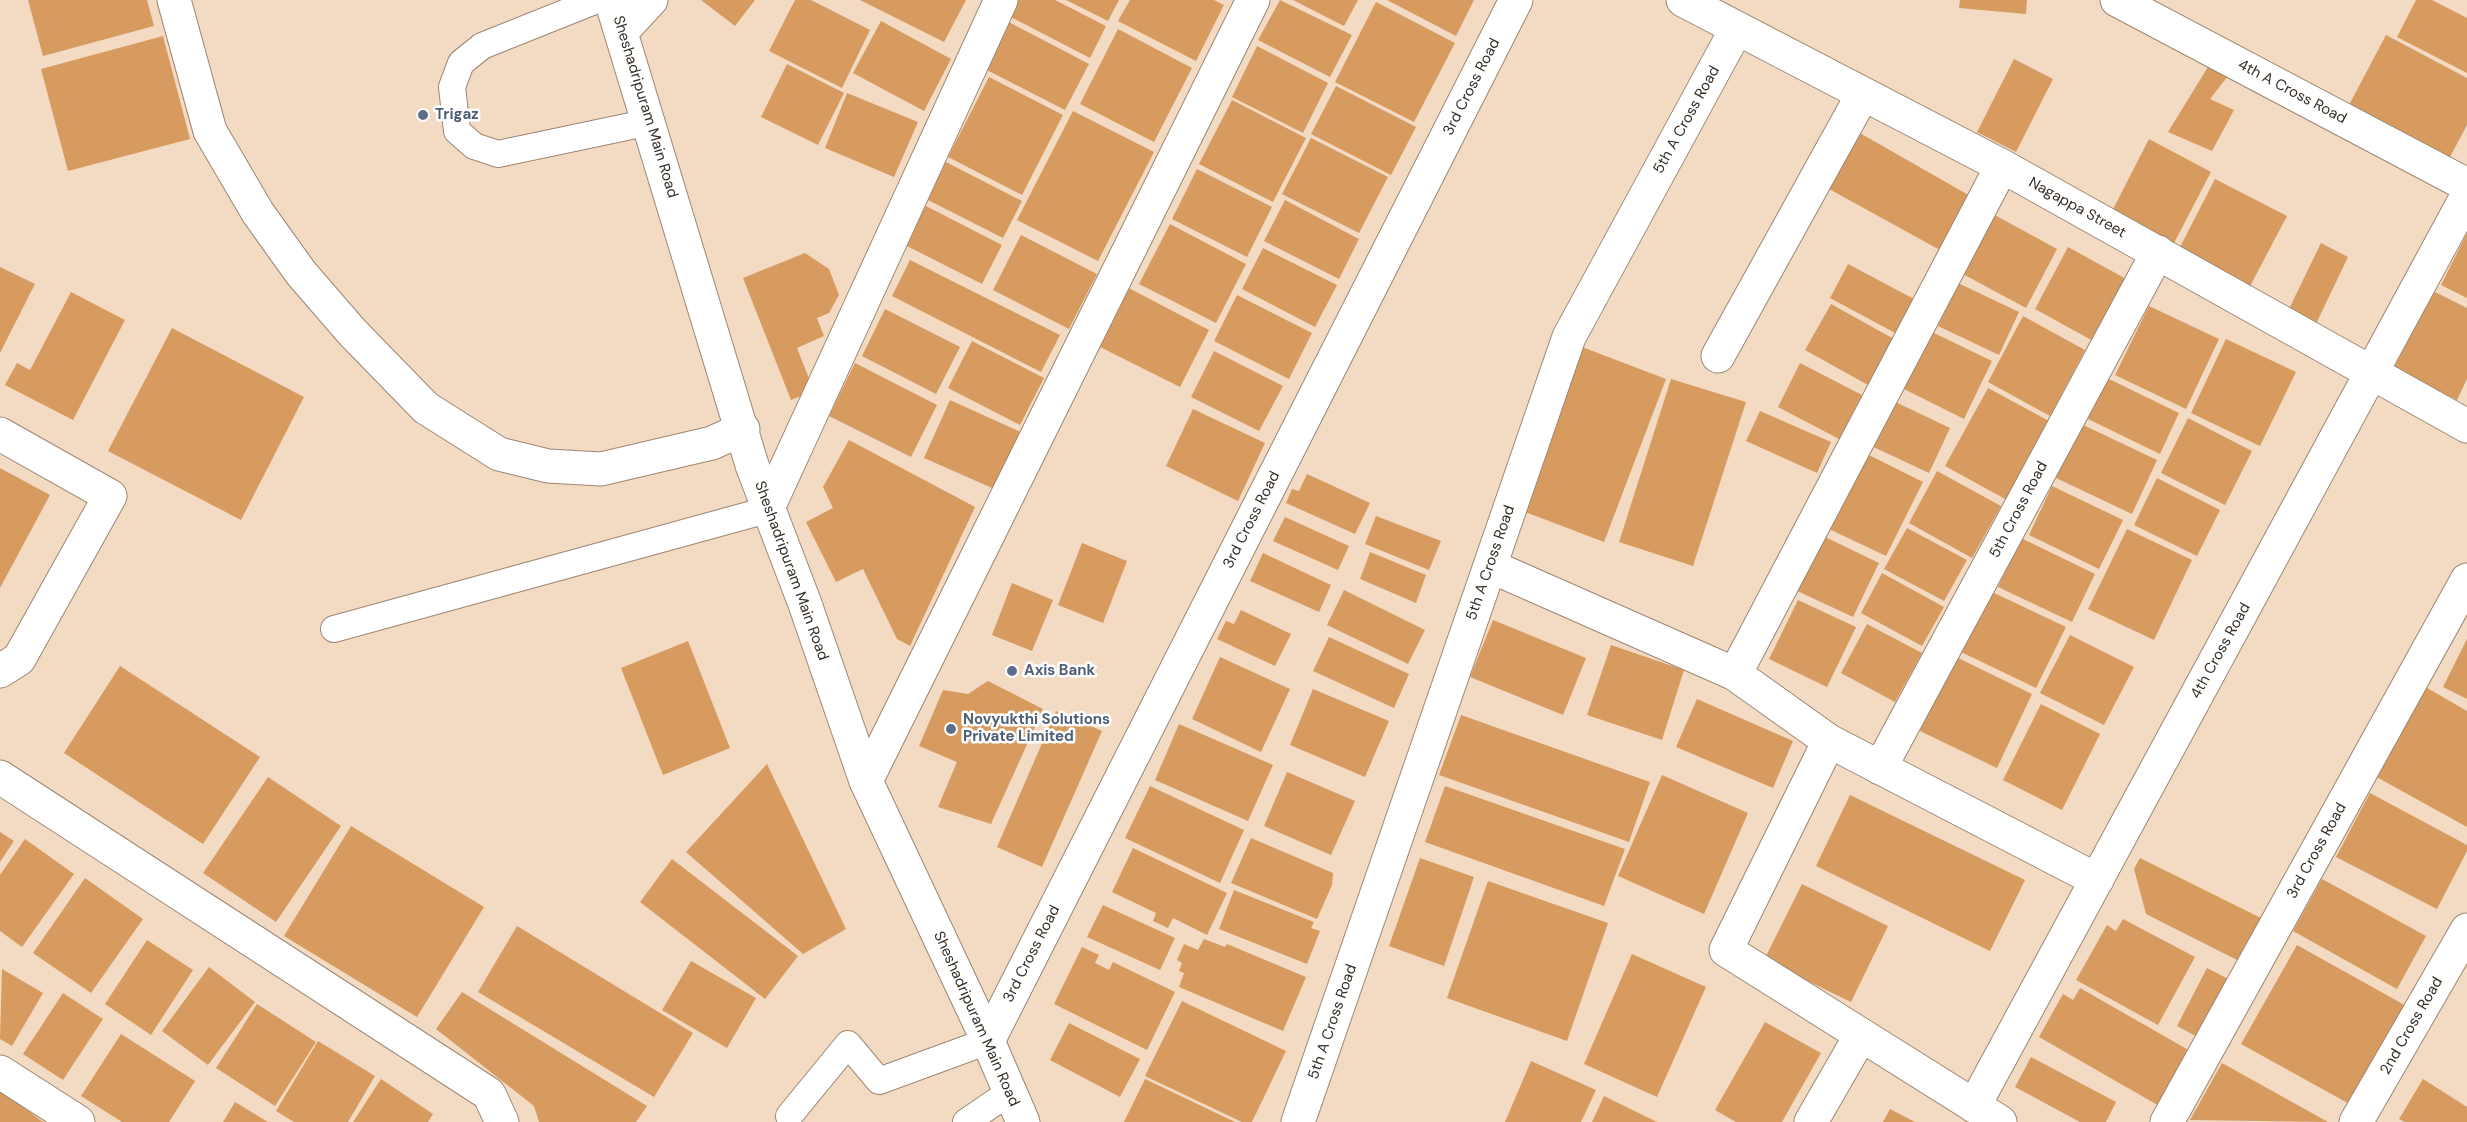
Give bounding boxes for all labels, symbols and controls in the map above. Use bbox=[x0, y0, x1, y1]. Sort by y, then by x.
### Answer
street label: Sheshadripuram Main Road bbox=[609, 14, 681, 200]
street label: 3rd Cross Road bbox=[1440, 36, 1504, 138]
street label: 4th A Cross Road bbox=[2235, 56, 2349, 128]
street label: 5th A Cross Road bbox=[1650, 63, 1724, 177]
place label: Trigaz bbox=[435, 106, 479, 124]
marker: Trigaz bbox=[416, 108, 430, 122]
street label: Nagappa Street bbox=[2025, 174, 2129, 242]
street label: 5th Cross Road bbox=[1986, 459, 2052, 561]
street label: 3rd Cross Road bbox=[1220, 469, 1284, 571]
street label: Sheshadripuram Main Road bbox=[750, 479, 832, 663]
street label: 5th A Cross Road bbox=[1463, 503, 1519, 623]
street label: 4th Cross Road bbox=[2187, 600, 2255, 702]
place label: Axis Bank bbox=[1024, 662, 1095, 680]
marker: Axis Bank bbox=[1005, 664, 1019, 678]
place label: Novyukthi Solutions Private Limited bbox=[963, 711, 1110, 746]
marker: Novyukthi Solutions Private Limited bbox=[944, 722, 958, 736]
street label: 3rd Cross Road bbox=[2283, 800, 2351, 902]
street label: 3rd Cross Road bbox=[1000, 903, 1064, 1005]
street label: Sheshadripuram Main Road bbox=[929, 929, 1023, 1109]
street label: 5th A Cross Road bbox=[1305, 962, 1361, 1082]
street label: 2nd Cross Road bbox=[2377, 974, 2447, 1078]

